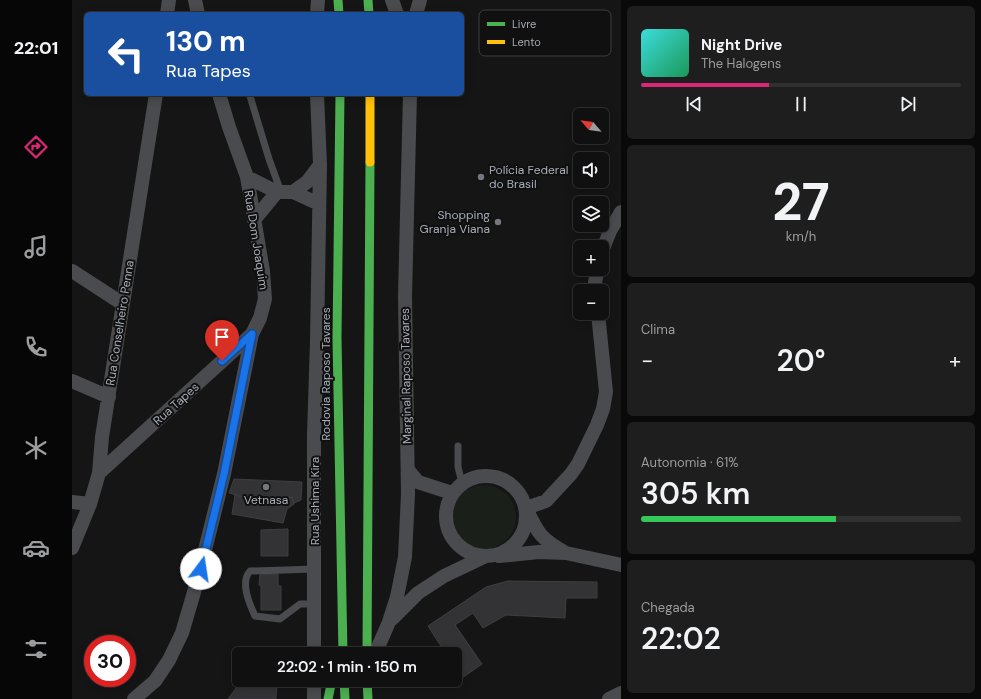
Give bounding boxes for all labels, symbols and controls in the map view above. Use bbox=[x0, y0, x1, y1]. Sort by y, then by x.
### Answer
legend bbox=[479, 10, 611, 56]
text: Livre bbox=[512, 17, 536, 31]
text: 130 m bbox=[166, 23, 246, 60]
icon: left bbox=[100, 28, 152, 80]
text: Lento bbox=[512, 35, 541, 49]
text: Night Drive bbox=[701, 35, 782, 55]
text: 22:01 bbox=[14, 36, 58, 60]
text: The Halogens bbox=[701, 55, 781, 72]
text: Rua Tapes bbox=[166, 59, 251, 83]
icon: previous bbox=[683, 93, 705, 115]
icon: pause bbox=[790, 93, 812, 115]
icon: next bbox=[897, 93, 919, 115]
north arrow bbox=[573, 108, 609, 144]
map controls bbox=[573, 108, 609, 320]
icon: directions bbox=[22, 133, 50, 161]
button: sound bbox=[573, 152, 609, 188]
place label: Polícia Federal do Brasil bbox=[489, 162, 569, 192]
text: 27 bbox=[772, 168, 830, 236]
marker: Polícia Federal do Brasil bbox=[476, 172, 486, 182]
street label: Rua Dom Joaquim bbox=[240, 189, 272, 291]
button: layers bbox=[573, 196, 609, 232]
place label: Shopping Granja Viana bbox=[420, 207, 490, 237]
marker: Shopping Granja Viana bbox=[493, 217, 503, 227]
text: km/h bbox=[786, 228, 816, 245]
icon: music bbox=[22, 233, 50, 261]
button: + bbox=[573, 240, 609, 276]
street label: Rua Conselheiro Penna bbox=[102, 259, 138, 387]
button: − bbox=[573, 284, 609, 320]
street label: Rodovia Raposo Tavares bbox=[318, 307, 334, 441]
street label: Marginal Raposo Tavares bbox=[397, 308, 415, 444]
pin bbox=[205, 320, 239, 361]
text: Clima bbox=[641, 321, 675, 338]
icon: arrive bbox=[211, 326, 233, 348]
icon: phone bbox=[22, 333, 50, 361]
text: 20° bbox=[777, 341, 825, 380]
text: − bbox=[641, 346, 653, 375]
text: + bbox=[949, 346, 961, 375]
street label: Rua Tapes bbox=[150, 379, 202, 429]
icon: climate bbox=[22, 434, 50, 462]
text: Autonomia · 61% bbox=[641, 454, 738, 471]
street label: Rua Ushima Kira bbox=[307, 457, 323, 545]
text: 305 km bbox=[641, 474, 750, 513]
marker: Vetnasa bbox=[261, 482, 271, 492]
place label: Vetnasa bbox=[244, 492, 288, 508]
icon: car bbox=[22, 534, 50, 562]
position arrow bbox=[180, 548, 222, 590]
text: Chegada bbox=[641, 599, 695, 616]
text: 22:02 bbox=[641, 619, 721, 658]
icon: filters bbox=[22, 635, 50, 663]
speed limit sign: 30 bbox=[84, 635, 136, 687]
text: 22:02 · 1 min · 150 m bbox=[277, 657, 417, 677]

